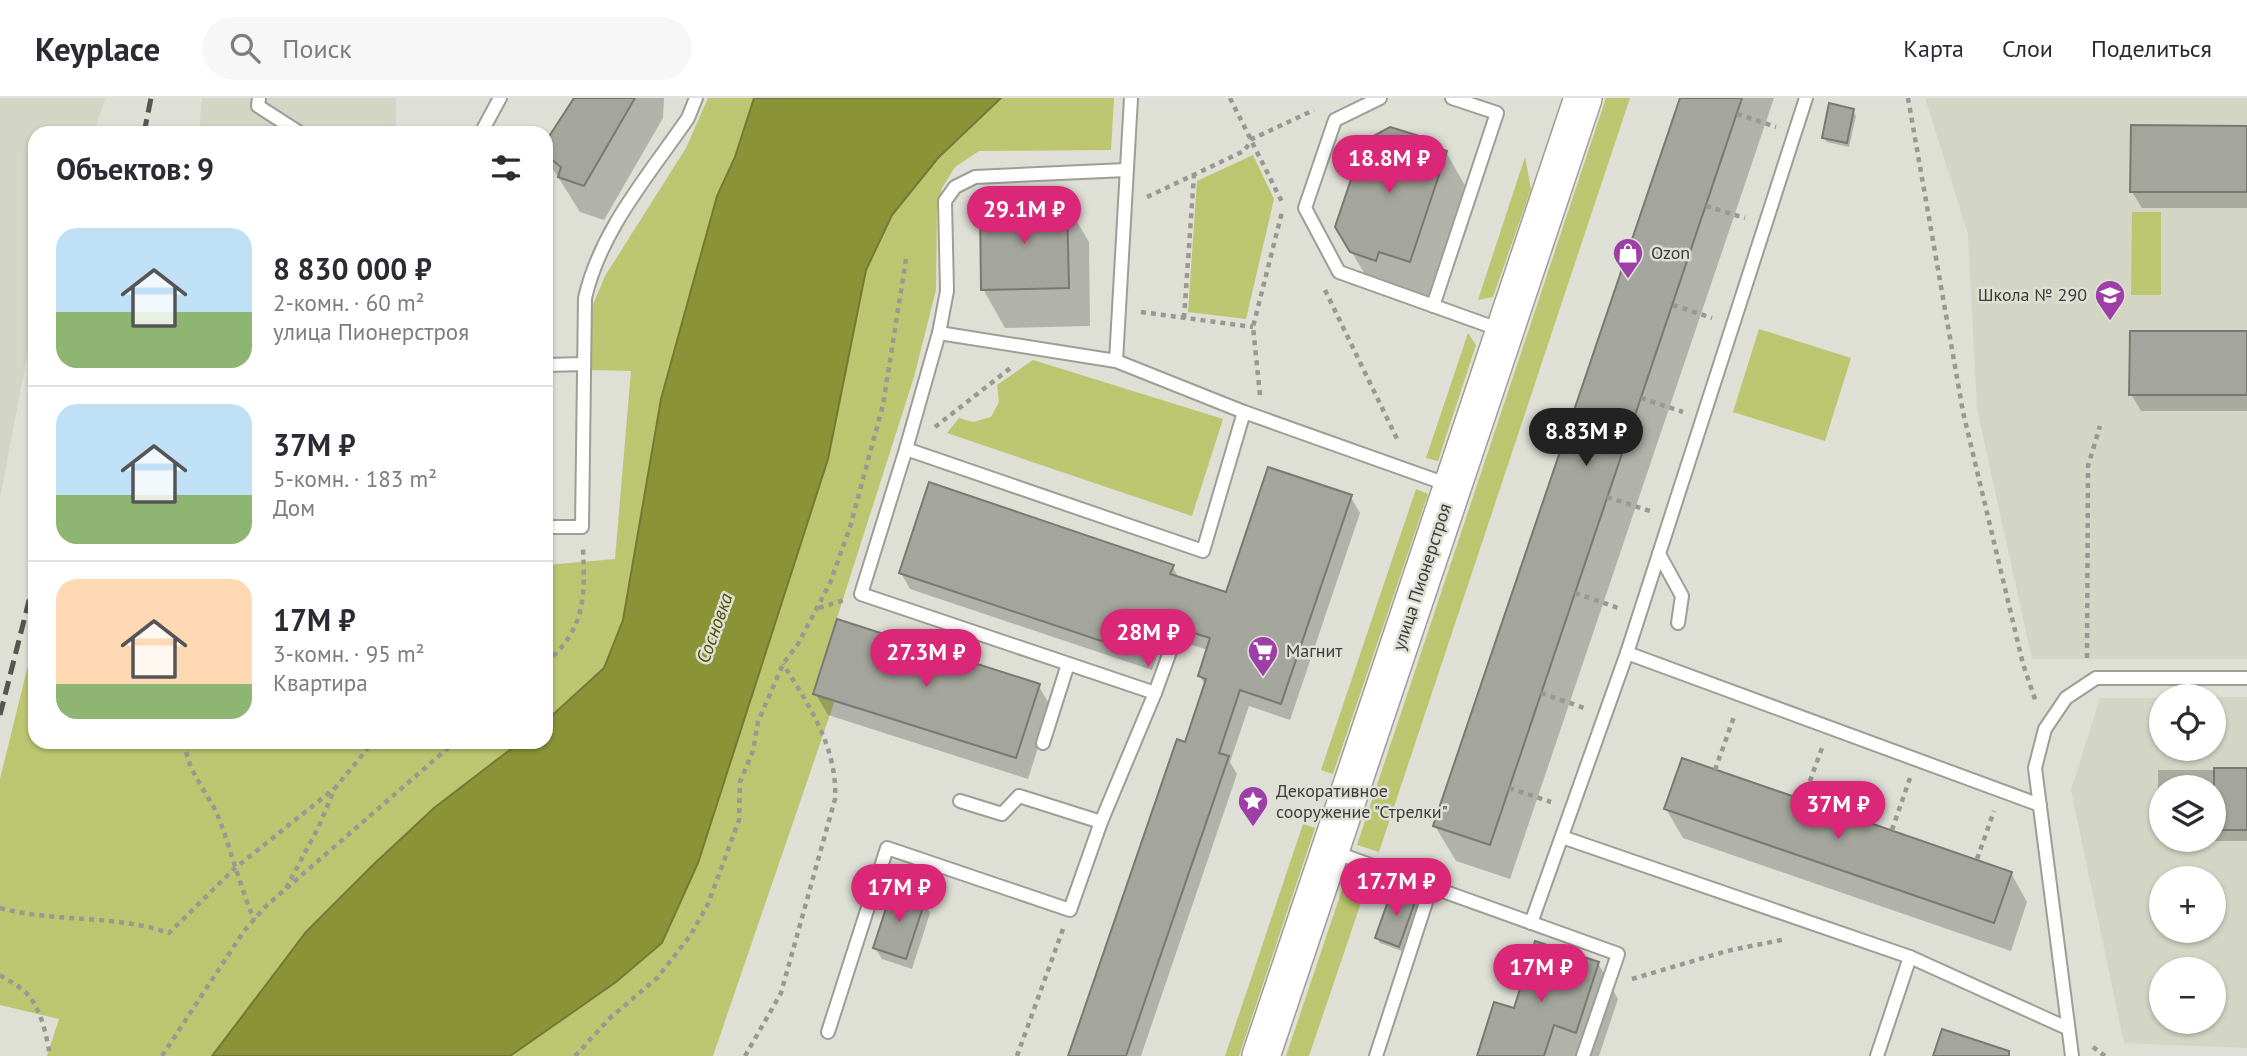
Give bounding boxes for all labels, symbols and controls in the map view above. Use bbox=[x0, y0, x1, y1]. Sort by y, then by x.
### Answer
search box bbox=[202, 17, 692, 80]
text: Keyplace bbox=[35, 27, 160, 70]
icon: search bbox=[226, 29, 264, 67]
text: Поиск bbox=[282, 32, 352, 65]
text: Карта bbox=[1903, 33, 1964, 64]
text: Слои bbox=[2002, 33, 2053, 64]
text: Поделиться bbox=[2091, 33, 2212, 64]
pin: 18.8M ₽ bbox=[1324, 136, 1454, 195]
text: 18.8M ₽ bbox=[1348, 143, 1430, 172]
text: Объектов: 9 bbox=[56, 149, 214, 188]
icon: filters bbox=[487, 149, 525, 187]
pin: 29.1M ₽ bbox=[959, 186, 1089, 246]
text: 29.1M ₽ bbox=[983, 194, 1065, 223]
shop icon: Ozon bbox=[1611, 236, 1645, 280]
place label: Ozon bbox=[1651, 241, 1690, 264]
text: 8 830 000 ₽ bbox=[273, 249, 432, 288]
icon: home bbox=[112, 256, 196, 340]
school or university icon: Школа № 290 bbox=[2093, 278, 2127, 322]
place label: Школа № 290 bbox=[1978, 283, 2087, 306]
text: 2-комн. · 60 m² bbox=[273, 288, 425, 317]
text: улица Пионерстроя bbox=[273, 317, 469, 346]
pin: 8.83M ₽ bbox=[1521, 408, 1651, 468]
text: 8.83M ₽ bbox=[1545, 416, 1627, 445]
text: 37M ₽ bbox=[273, 425, 356, 464]
icon: home bbox=[112, 432, 196, 516]
text: 5-комн. · 183 m² bbox=[273, 464, 437, 493]
text: Дом bbox=[273, 493, 315, 522]
street label: улица Пионерстроя bbox=[1387, 500, 1456, 653]
water label: Сосновка bbox=[690, 589, 738, 666]
text: 17M ₽ bbox=[273, 600, 356, 639]
icon: home bbox=[112, 607, 196, 691]
pin: 28M ₽ bbox=[1099, 610, 1197, 669]
text: 28M ₽ bbox=[1116, 617, 1180, 646]
pin: 27.3M ₽ bbox=[861, 630, 991, 689]
supermarket icon: Магнит bbox=[1246, 634, 1280, 678]
text: 27.3M ₽ bbox=[886, 637, 966, 666]
text: 3-комн. · 95 m² bbox=[273, 639, 425, 668]
place label: Магнит bbox=[1286, 639, 1343, 662]
text: Квартира bbox=[273, 668, 368, 697]
map controls bbox=[2149, 684, 2226, 1034]
button: locate bbox=[2149, 684, 2226, 761]
button: layers bbox=[2149, 775, 2226, 852]
place label: Декоративное сооружение "Стрелки" bbox=[1276, 779, 1448, 823]
pin: 37M ₽ bbox=[1789, 782, 1887, 841]
place icon: Декоративное сооружение "Стрелки" bbox=[1236, 784, 1270, 828]
text: 37M ₽ bbox=[1806, 789, 1870, 818]
pin: 17.7M ₽ bbox=[1331, 858, 1461, 918]
pin: 17M ₽ bbox=[850, 864, 948, 924]
text: 17.7M ₽ bbox=[1356, 866, 1436, 895]
button: + bbox=[2149, 866, 2226, 943]
text: 17M ₽ bbox=[867, 872, 931, 901]
pin: 17M ₽ bbox=[1492, 944, 1590, 1004]
text: 17M ₽ bbox=[1509, 952, 1573, 981]
button: − bbox=[2149, 957, 2226, 1034]

